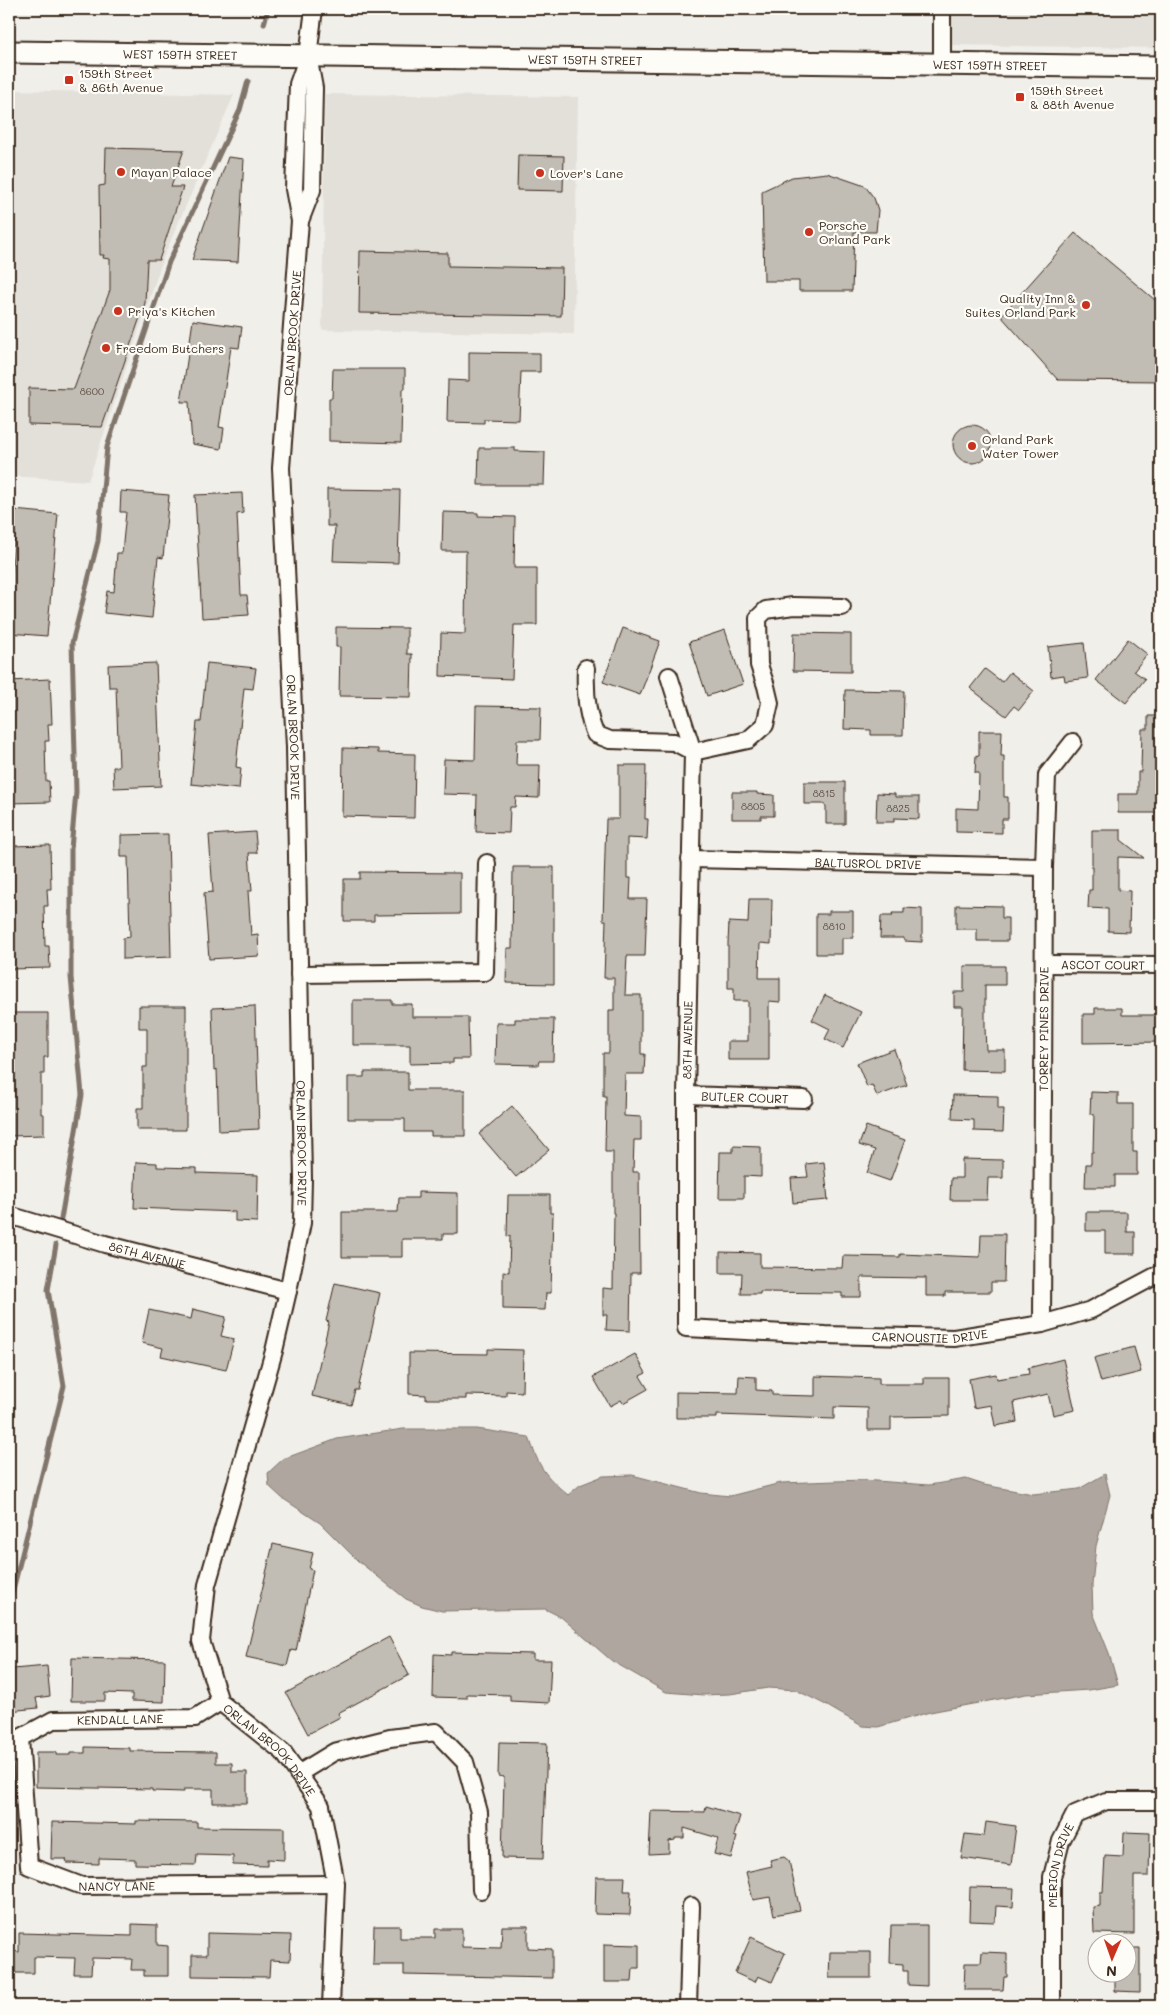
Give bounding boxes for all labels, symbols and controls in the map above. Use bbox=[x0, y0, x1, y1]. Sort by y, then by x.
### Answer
street label: WEST 159TH STREET bbox=[122, 45, 238, 63]
street label: WEST 159TH STREET bbox=[527, 51, 643, 68]
street label: WEST 159TH STREET bbox=[932, 56, 1048, 74]
place label: 159th Street & 86th Avenue bbox=[79, 65, 163, 95]
marker: 159th Street & 86th Avenue bbox=[63, 74, 75, 86]
place label: 159th Street & 88th Avenue bbox=[1030, 82, 1114, 112]
marker: 159th Street & 88th Avenue bbox=[1014, 91, 1026, 103]
place label: Mayan Palace bbox=[131, 164, 212, 180]
place label: Lover's Lane bbox=[550, 165, 623, 181]
marker: Mayan Palace bbox=[115, 166, 127, 178]
marker: Lover's Lane bbox=[534, 167, 546, 179]
place label: Porsche Orland Park bbox=[819, 217, 890, 247]
marker: Porsche Orland Park bbox=[803, 226, 815, 238]
street label: ORLAN BROOK DRIVE bbox=[280, 270, 304, 396]
place label: Quality Inn & Suites Orland Park bbox=[965, 290, 1076, 320]
marker: Quality Inn & Suites Orland Park bbox=[1080, 299, 1092, 311]
place label: Priya's Kitchen bbox=[128, 303, 215, 319]
marker: Priya's Kitchen bbox=[112, 305, 124, 317]
place label: Freedom Butchers bbox=[116, 340, 224, 356]
marker: Freedom Butchers bbox=[100, 342, 112, 354]
house number: 8600 bbox=[80, 384, 104, 398]
place label: Orland Park Water Tower bbox=[982, 431, 1059, 461]
marker: Orland Park Water Tower bbox=[966, 440, 978, 452]
street label: ORLAN BROOK DRIVE bbox=[283, 674, 304, 800]
house number: 8815 bbox=[813, 786, 835, 800]
house number: 8805 bbox=[741, 799, 765, 813]
house number: 8825 bbox=[886, 801, 910, 815]
street label: BALTUSROL DRIVE bbox=[814, 854, 922, 872]
house number: 8810 bbox=[823, 919, 845, 933]
street label: ASCOT COURT bbox=[1061, 956, 1145, 973]
street label: TORREY PINES DRIVE bbox=[1035, 966, 1052, 1092]
street label: 88TH AVENUE bbox=[678, 1001, 696, 1079]
street label: ORLAN BROOK DRIVE bbox=[293, 1080, 311, 1206]
street label: BUTLER COURT bbox=[701, 1088, 789, 1106]
street label: 86TH AVENUE bbox=[107, 1237, 187, 1272]
street label: CARNOUSTIE DRIVE bbox=[872, 1325, 989, 1346]
street label: ORLAN BROOK DRIVE bbox=[220, 1700, 319, 1799]
street label: KENDALL LANE bbox=[77, 1710, 163, 1728]
street label: MERION DRIVE bbox=[1044, 1820, 1077, 1908]
street label: NANCY LANE bbox=[78, 1877, 155, 1894]
north arrow bbox=[1088, 1932, 1138, 1982]
text: N bbox=[1106, 1962, 1117, 1981]

